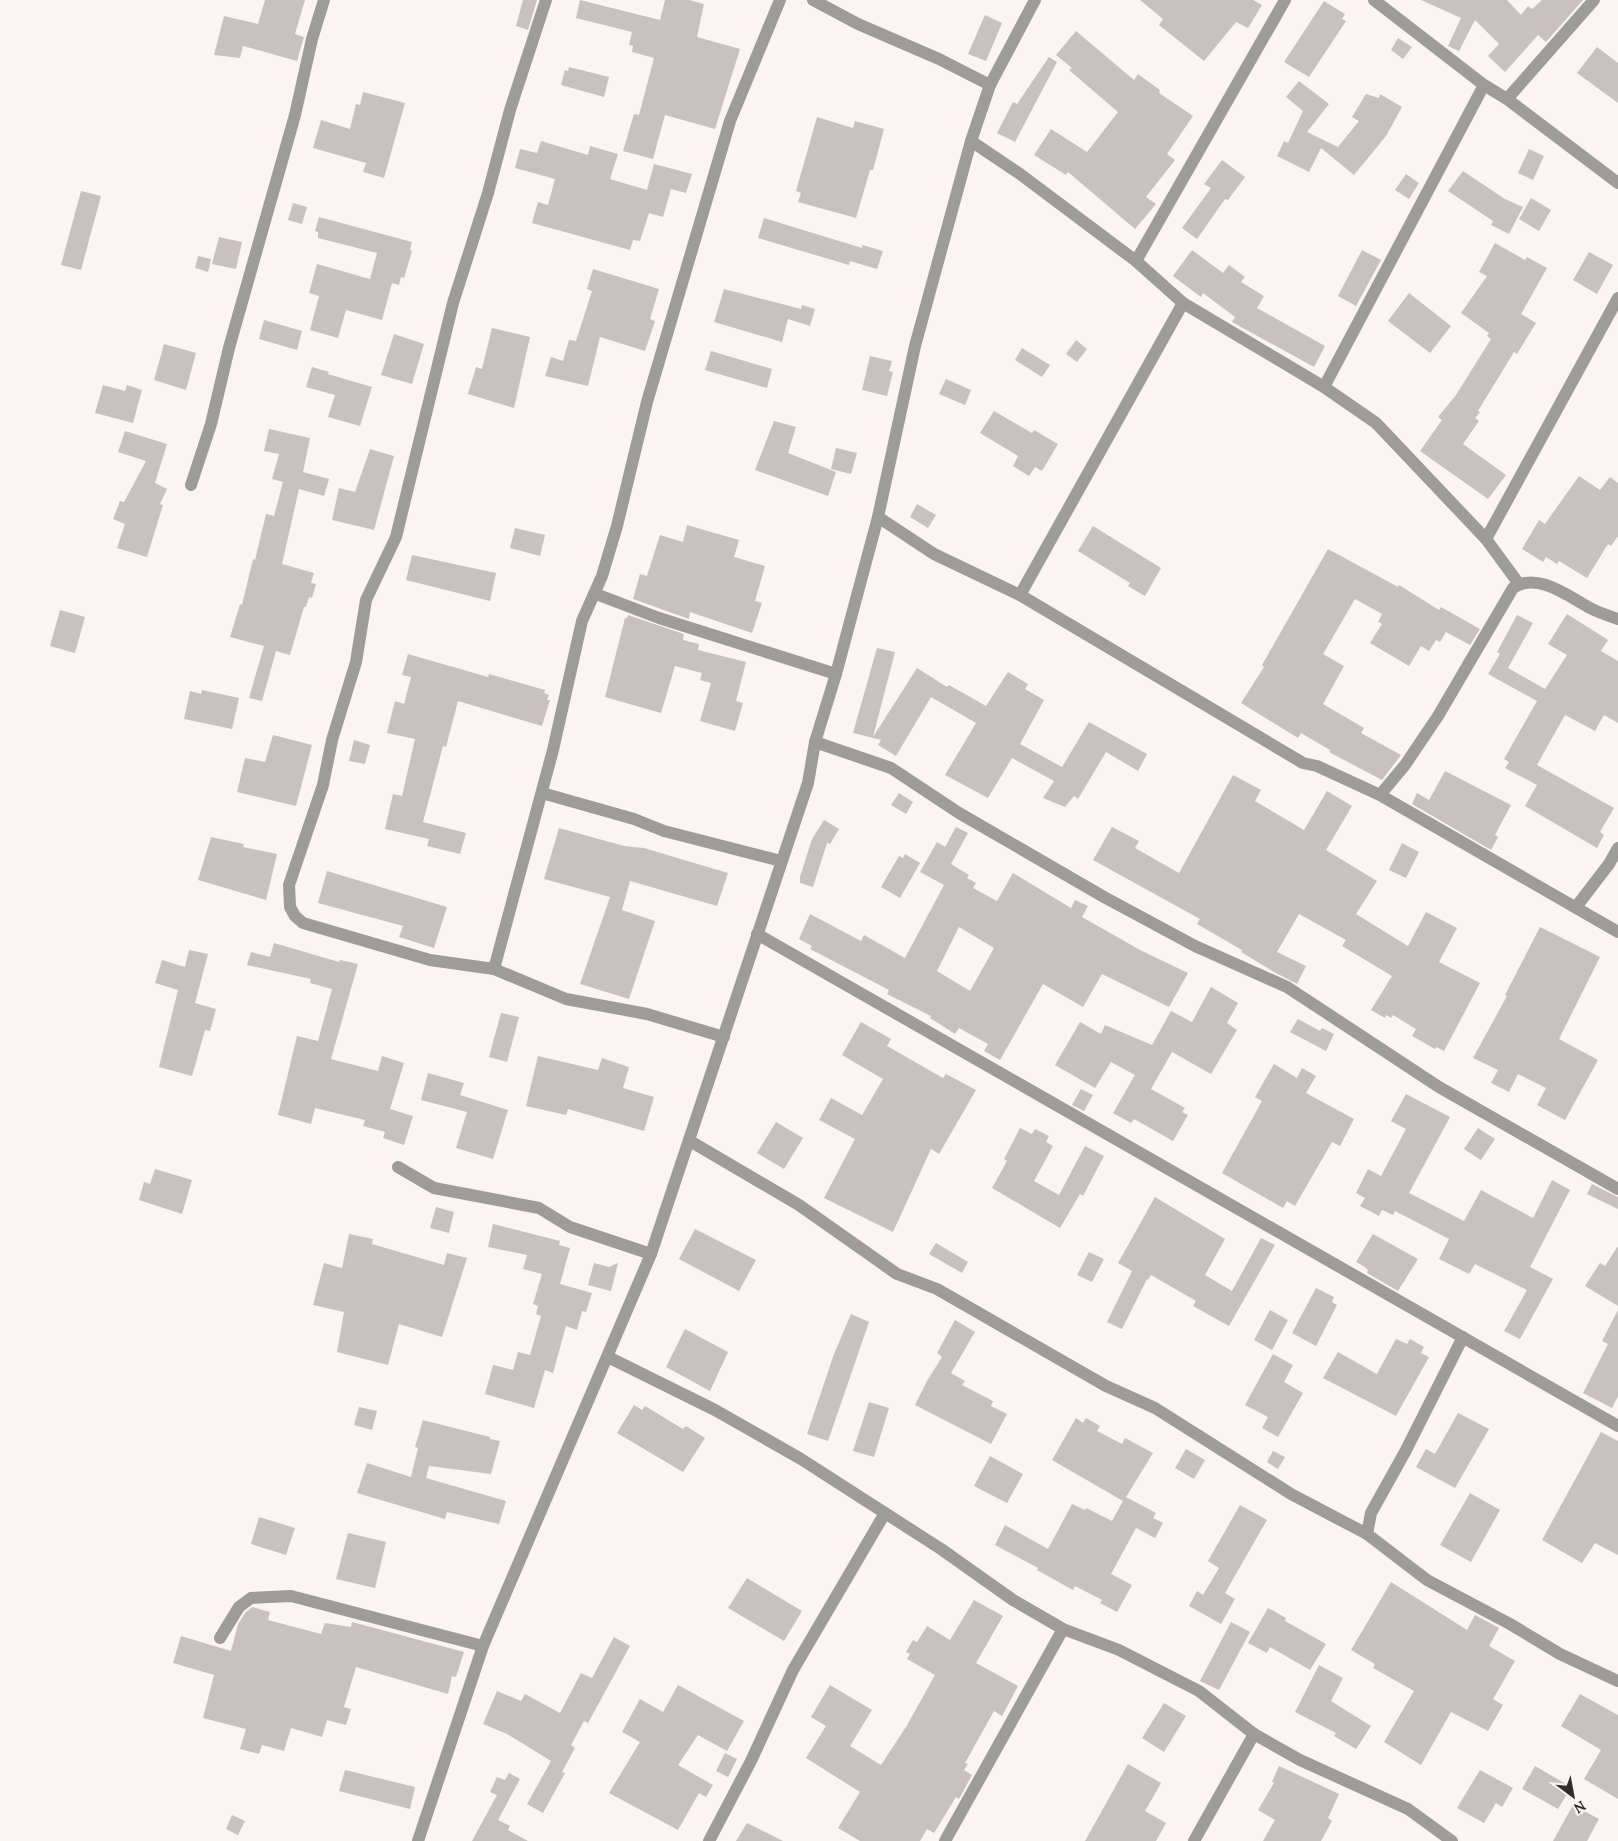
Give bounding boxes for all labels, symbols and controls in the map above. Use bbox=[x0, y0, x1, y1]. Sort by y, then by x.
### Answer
north arrow bbox=[1548, 1771, 1598, 1821]
text: N bbox=[1570, 1797, 1589, 1818]

